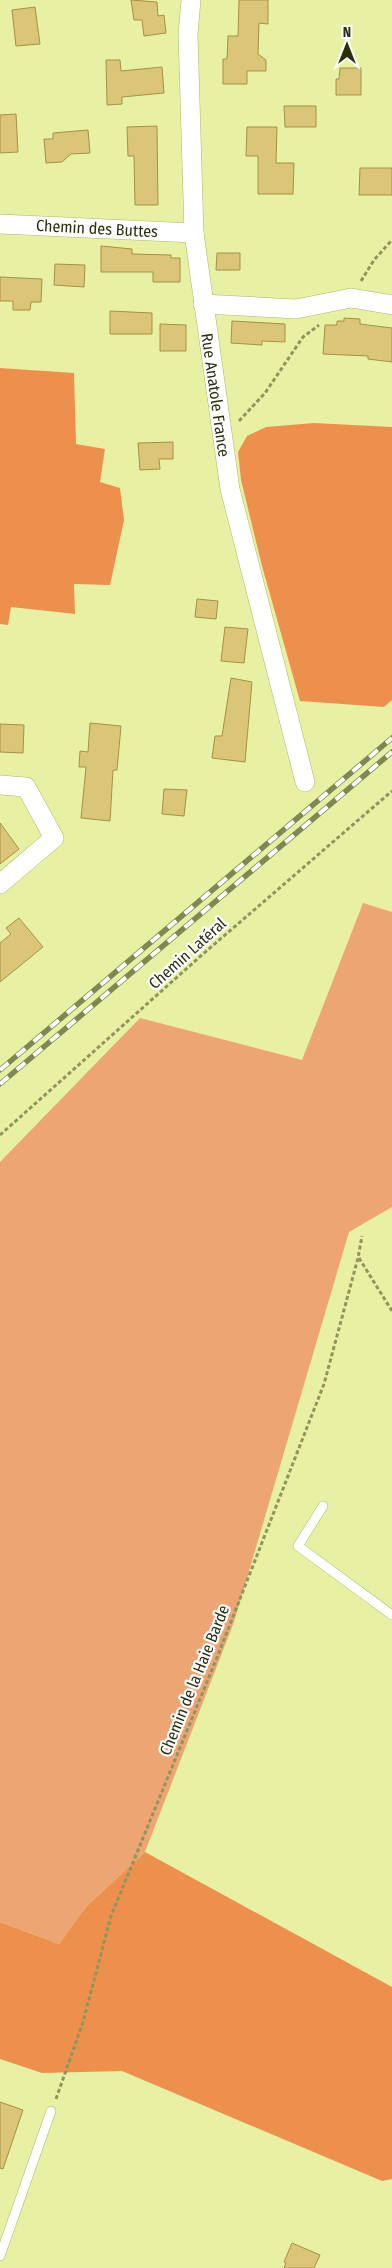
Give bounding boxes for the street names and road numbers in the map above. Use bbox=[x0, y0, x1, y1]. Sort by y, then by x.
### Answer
street label: Chemin des Buttes bbox=[36, 216, 159, 241]
street label: Rue Anatole France bbox=[197, 332, 234, 458]
street label: Chemin Latéral bbox=[145, 914, 230, 993]
street label: Chemin de la Haie Barde bbox=[156, 1602, 233, 1758]

